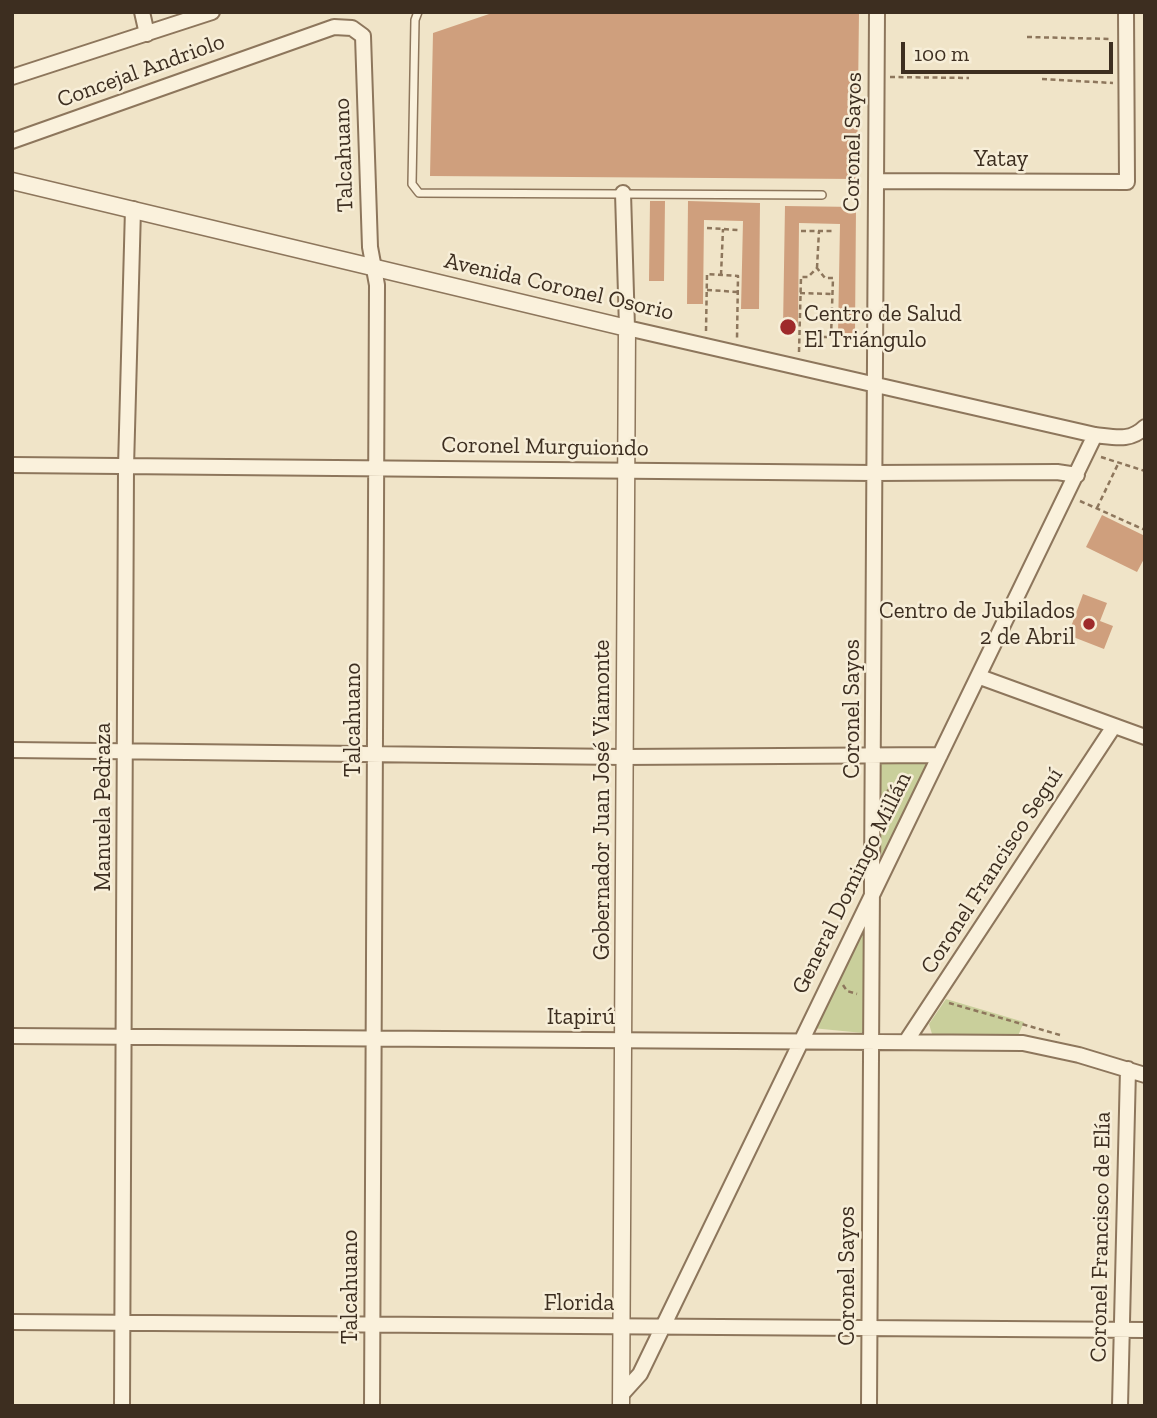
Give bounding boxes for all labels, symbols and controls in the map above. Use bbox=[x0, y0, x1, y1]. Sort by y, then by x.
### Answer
street label: Concejal Andriolo bbox=[54, 28, 228, 114]
scale bar bbox=[905, 28, 1117, 72]
text: 100 m bbox=[914, 41, 969, 66]
street label: Coronel Sayos bbox=[838, 72, 868, 212]
street label: Talcahuano bbox=[328, 97, 360, 213]
street label: Yatay bbox=[974, 145, 1028, 173]
street label: Avenida Coronel Osorio bbox=[442, 247, 676, 327]
place label: Centro de Salud El Triángulo bbox=[804, 300, 962, 354]
marker: Centro de Salud El Triángulo bbox=[778, 317, 798, 337]
street label: Coronel Murguiondo bbox=[441, 431, 649, 463]
place label: Centro de Jubilados 2 de Abril bbox=[879, 597, 1075, 651]
marker: Centro de Jubilados 2 de Abril bbox=[1081, 616, 1097, 632]
street label: Coronel Sayos bbox=[838, 639, 866, 779]
street label: Gobernador Juan José Viamonte bbox=[588, 640, 616, 960]
street label: Talcahuano bbox=[339, 663, 367, 777]
street label: Manuela Pedraza bbox=[89, 722, 117, 892]
street label: Coronel Francisco Seguí bbox=[915, 763, 1069, 979]
street label: General Domingo Millán bbox=[786, 768, 918, 998]
street label: Itapirú bbox=[547, 1003, 615, 1031]
street label: Coronel Francisco de Elía bbox=[1085, 1111, 1117, 1363]
street label: Coronel Sayos bbox=[833, 1206, 861, 1346]
street label: Talcahuano bbox=[336, 1230, 364, 1344]
street label: Florida bbox=[544, 1289, 614, 1317]

